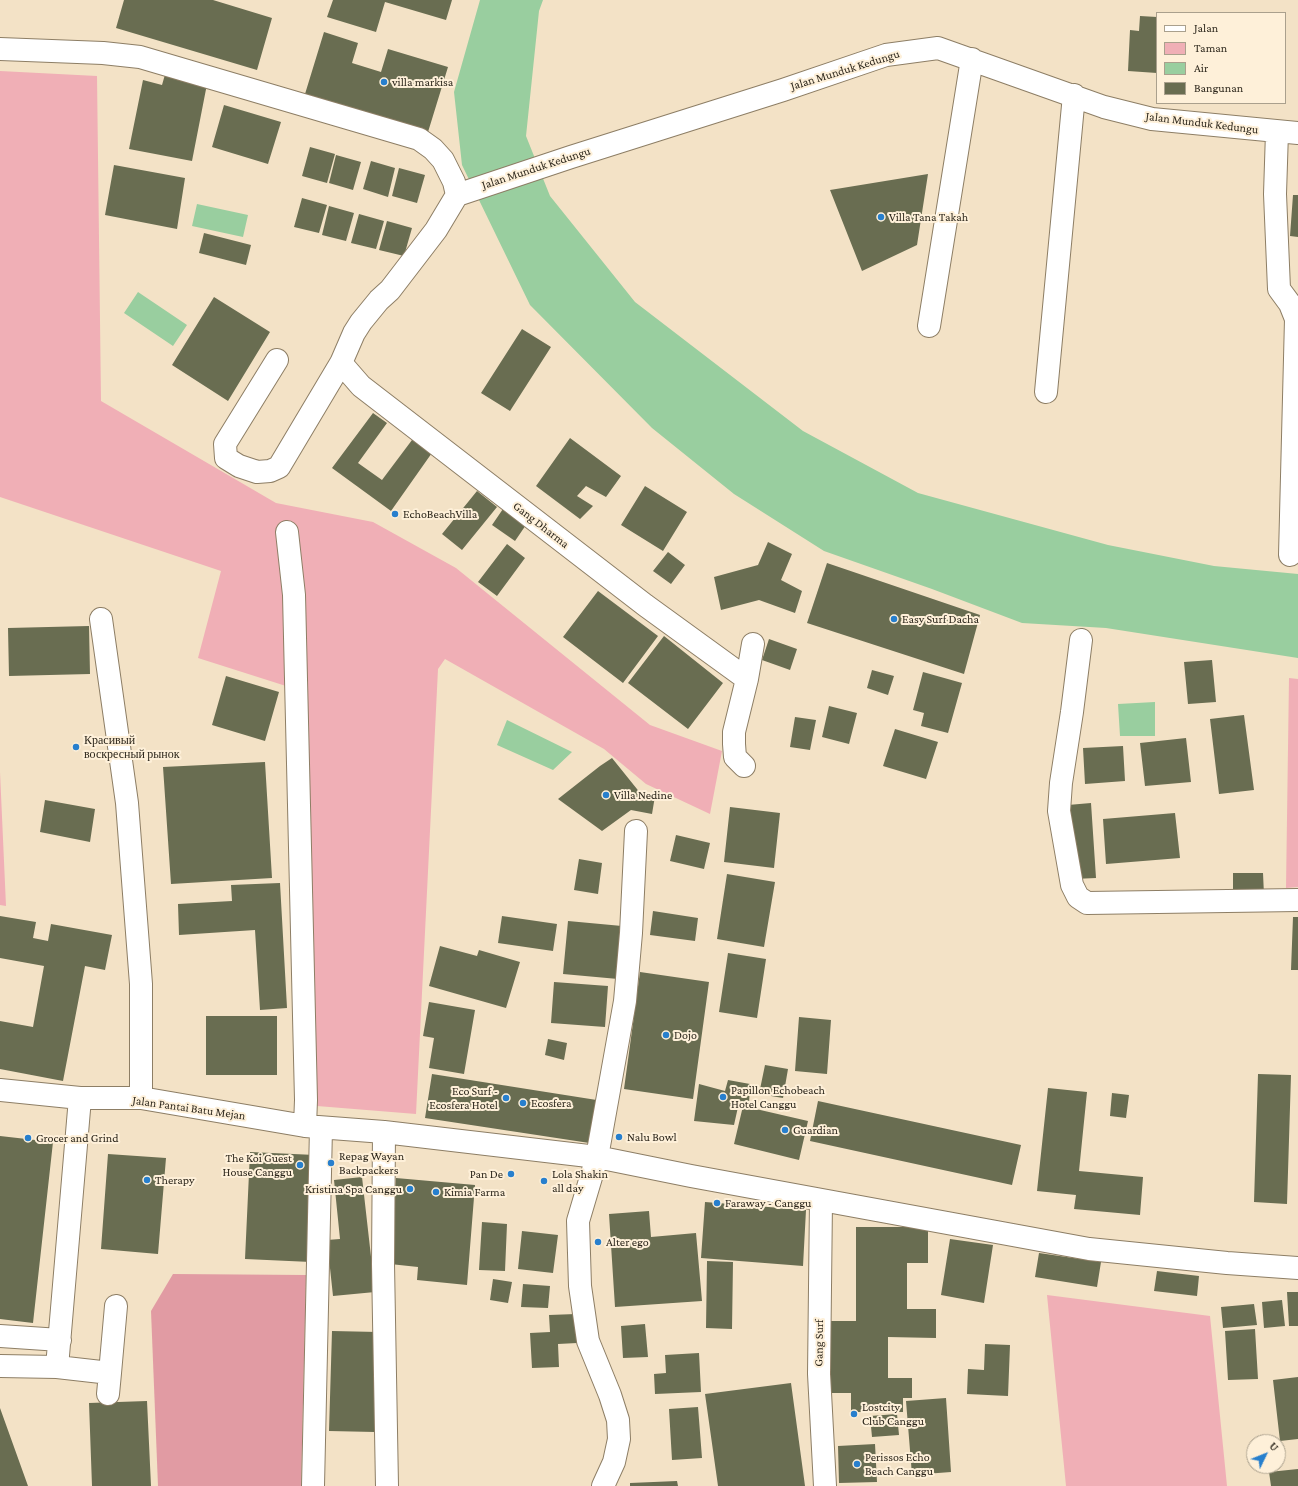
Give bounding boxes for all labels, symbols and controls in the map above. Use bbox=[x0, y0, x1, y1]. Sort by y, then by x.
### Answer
legend bbox=[1156, 12, 1286, 104]
text: Jalan bbox=[1194, 21, 1218, 35]
text: Taman bbox=[1194, 41, 1227, 55]
street label: Jalan Munduk Kedungu bbox=[789, 47, 901, 93]
text: Air bbox=[1194, 61, 1208, 75]
place label: villa markisa bbox=[392, 75, 453, 89]
marker: villa markisa bbox=[379, 77, 389, 87]
text: Bangunan bbox=[1194, 81, 1243, 95]
street label: Jalan Munduk Kedungu bbox=[1145, 109, 1259, 137]
street label: Jalan Munduk Kedungu bbox=[480, 144, 592, 192]
place label: Villa Tana Takah bbox=[889, 210, 968, 224]
marker: Villa Tana Takah bbox=[876, 212, 886, 222]
street label: Gang Dharma bbox=[510, 499, 572, 551]
place label: EchoBeachVilla bbox=[403, 507, 477, 521]
marker: EchoBeachVilla bbox=[390, 509, 400, 519]
place label: Easy Surf Dacha bbox=[902, 612, 979, 626]
marker: Easy Surf Dacha bbox=[889, 614, 899, 624]
place label: Красивый воскресный рынок bbox=[84, 733, 179, 761]
marker: Красивый воскресный рынок bbox=[71, 742, 81, 752]
place label: Villa Nedine bbox=[614, 788, 672, 802]
marker: Villa Nedine bbox=[601, 790, 611, 800]
place label: Dojo bbox=[674, 1028, 697, 1042]
marker: Dojo bbox=[661, 1030, 671, 1040]
place label: Papillon Echobeach Hotel Canggu bbox=[731, 1083, 825, 1111]
place label: Eco Surf - Ecosfera Hotel bbox=[429, 1084, 498, 1112]
marker: Papillon Echobeach Hotel Canggu bbox=[718, 1092, 728, 1102]
street label: Jalan Pantai Batu Mejan bbox=[131, 1093, 247, 1123]
marker: Eco Surf - Ecosfera Hotel bbox=[501, 1093, 511, 1103]
place label: Ecosfera bbox=[531, 1096, 571, 1110]
marker: Ecosfera bbox=[518, 1098, 528, 1108]
place label: Guardian bbox=[793, 1123, 838, 1137]
marker: Guardian bbox=[780, 1125, 790, 1135]
place label: Nalu Bowl bbox=[627, 1130, 677, 1144]
place label: Grocer and Grind bbox=[36, 1131, 119, 1145]
marker: Nalu Bowl bbox=[614, 1132, 624, 1142]
marker: Grocer and Grind bbox=[23, 1133, 33, 1143]
place label: Repag Wayan Backpackers bbox=[339, 1149, 404, 1177]
place label: The Koi Guest House Canggu bbox=[223, 1151, 292, 1179]
marker: Repag Wayan Backpackers bbox=[326, 1158, 336, 1168]
marker: The Koi Guest House Canggu bbox=[295, 1160, 305, 1170]
place label: Pan De bbox=[470, 1167, 503, 1181]
place label: Lola Shakin all day bbox=[552, 1167, 608, 1195]
marker: Pan De bbox=[506, 1169, 516, 1179]
place label: Therapy bbox=[155, 1173, 195, 1187]
marker: Therapy bbox=[142, 1175, 152, 1185]
marker: Lola Shakin all day bbox=[539, 1176, 549, 1186]
place label: Kristina Spa Canggu bbox=[305, 1182, 402, 1196]
marker: Kristina Spa Canggu bbox=[405, 1184, 415, 1194]
place label: Kimia Farma bbox=[444, 1185, 505, 1199]
marker: Kimia Farma bbox=[431, 1187, 441, 1197]
place label: Faraway - Canggu bbox=[725, 1196, 811, 1210]
marker: Faraway - Canggu bbox=[712, 1198, 722, 1208]
place label: Alter ego bbox=[606, 1235, 649, 1249]
marker: Alter ego bbox=[593, 1237, 603, 1247]
street label: Gang Surf bbox=[811, 1319, 827, 1367]
place label: Lostcity Club Canggu bbox=[862, 1400, 924, 1428]
marker: Lostcity Club Canggu bbox=[849, 1409, 859, 1419]
north arrow bbox=[1246, 1434, 1286, 1474]
text: U bbox=[1267, 1440, 1281, 1453]
place label: Perissos Echo Beach Canggu bbox=[865, 1450, 933, 1478]
marker: Perissos Echo Beach Canggu bbox=[852, 1459, 862, 1469]

